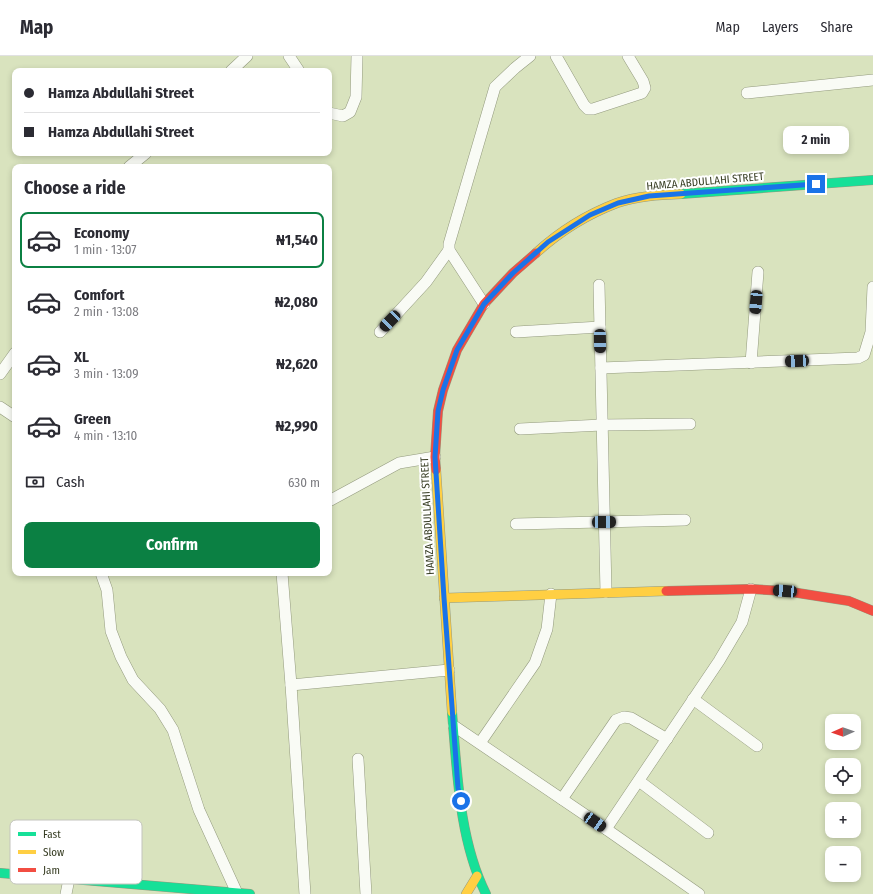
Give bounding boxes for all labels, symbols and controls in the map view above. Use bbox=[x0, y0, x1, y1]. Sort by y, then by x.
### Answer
text: Map bbox=[20, 16, 53, 39]
text: Map bbox=[716, 19, 740, 36]
text: Layers bbox=[762, 19, 798, 36]
text: Share bbox=[820, 19, 853, 36]
text: Hamza Abdullahi Street bbox=[48, 84, 194, 102]
text: Hamza Abdullahi Street bbox=[48, 123, 194, 141]
callout: 2 min bbox=[783, 126, 849, 154]
text: 2 min bbox=[802, 132, 830, 147]
street label: HAMZA ABDULLAHI STREET bbox=[646, 170, 765, 193]
route end bbox=[807, 175, 825, 193]
text: Choose a ride bbox=[24, 177, 126, 199]
icon: car bbox=[26, 222, 62, 258]
text: Economy bbox=[74, 224, 129, 242]
text: ₦1,540 bbox=[276, 231, 318, 249]
text: 1 min · 13:07 bbox=[74, 242, 137, 257]
icon: car bbox=[26, 284, 62, 320]
text: Comfort bbox=[74, 286, 125, 304]
car bbox=[749, 290, 763, 314]
text: ₦2,080 bbox=[275, 293, 318, 311]
text: 2 min · 13:08 bbox=[74, 304, 139, 319]
car bbox=[377, 308, 403, 334]
car bbox=[594, 329, 606, 353]
icon: car bbox=[26, 346, 62, 382]
text: XL bbox=[74, 348, 89, 366]
car bbox=[785, 354, 809, 368]
text: ₦2,620 bbox=[276, 355, 318, 373]
text: 3 min · 13:09 bbox=[74, 366, 139, 381]
icon: car bbox=[26, 408, 62, 444]
text: Green bbox=[74, 410, 111, 428]
text: ₦2,990 bbox=[275, 417, 318, 435]
text: 4 min · 13:10 bbox=[74, 428, 137, 443]
street label: HAMZA ABDULLAHI STREET bbox=[418, 456, 437, 575]
icon: cash bbox=[24, 471, 46, 493]
text: Cash bbox=[56, 473, 85, 491]
text: 630 m bbox=[288, 475, 320, 490]
car bbox=[592, 516, 616, 528]
button: Confirm bbox=[24, 522, 320, 568]
car bbox=[773, 584, 797, 598]
north arrow bbox=[825, 714, 861, 750]
map controls bbox=[825, 714, 861, 882]
button: locate bbox=[825, 758, 861, 794]
route start bbox=[452, 792, 470, 810]
button: + bbox=[825, 802, 861, 838]
car bbox=[582, 810, 608, 834]
legend bbox=[10, 820, 142, 884]
text: Fast bbox=[43, 828, 61, 841]
text: Slow bbox=[43, 846, 64, 859]
button: − bbox=[825, 846, 861, 882]
text: Jam bbox=[43, 864, 60, 877]

